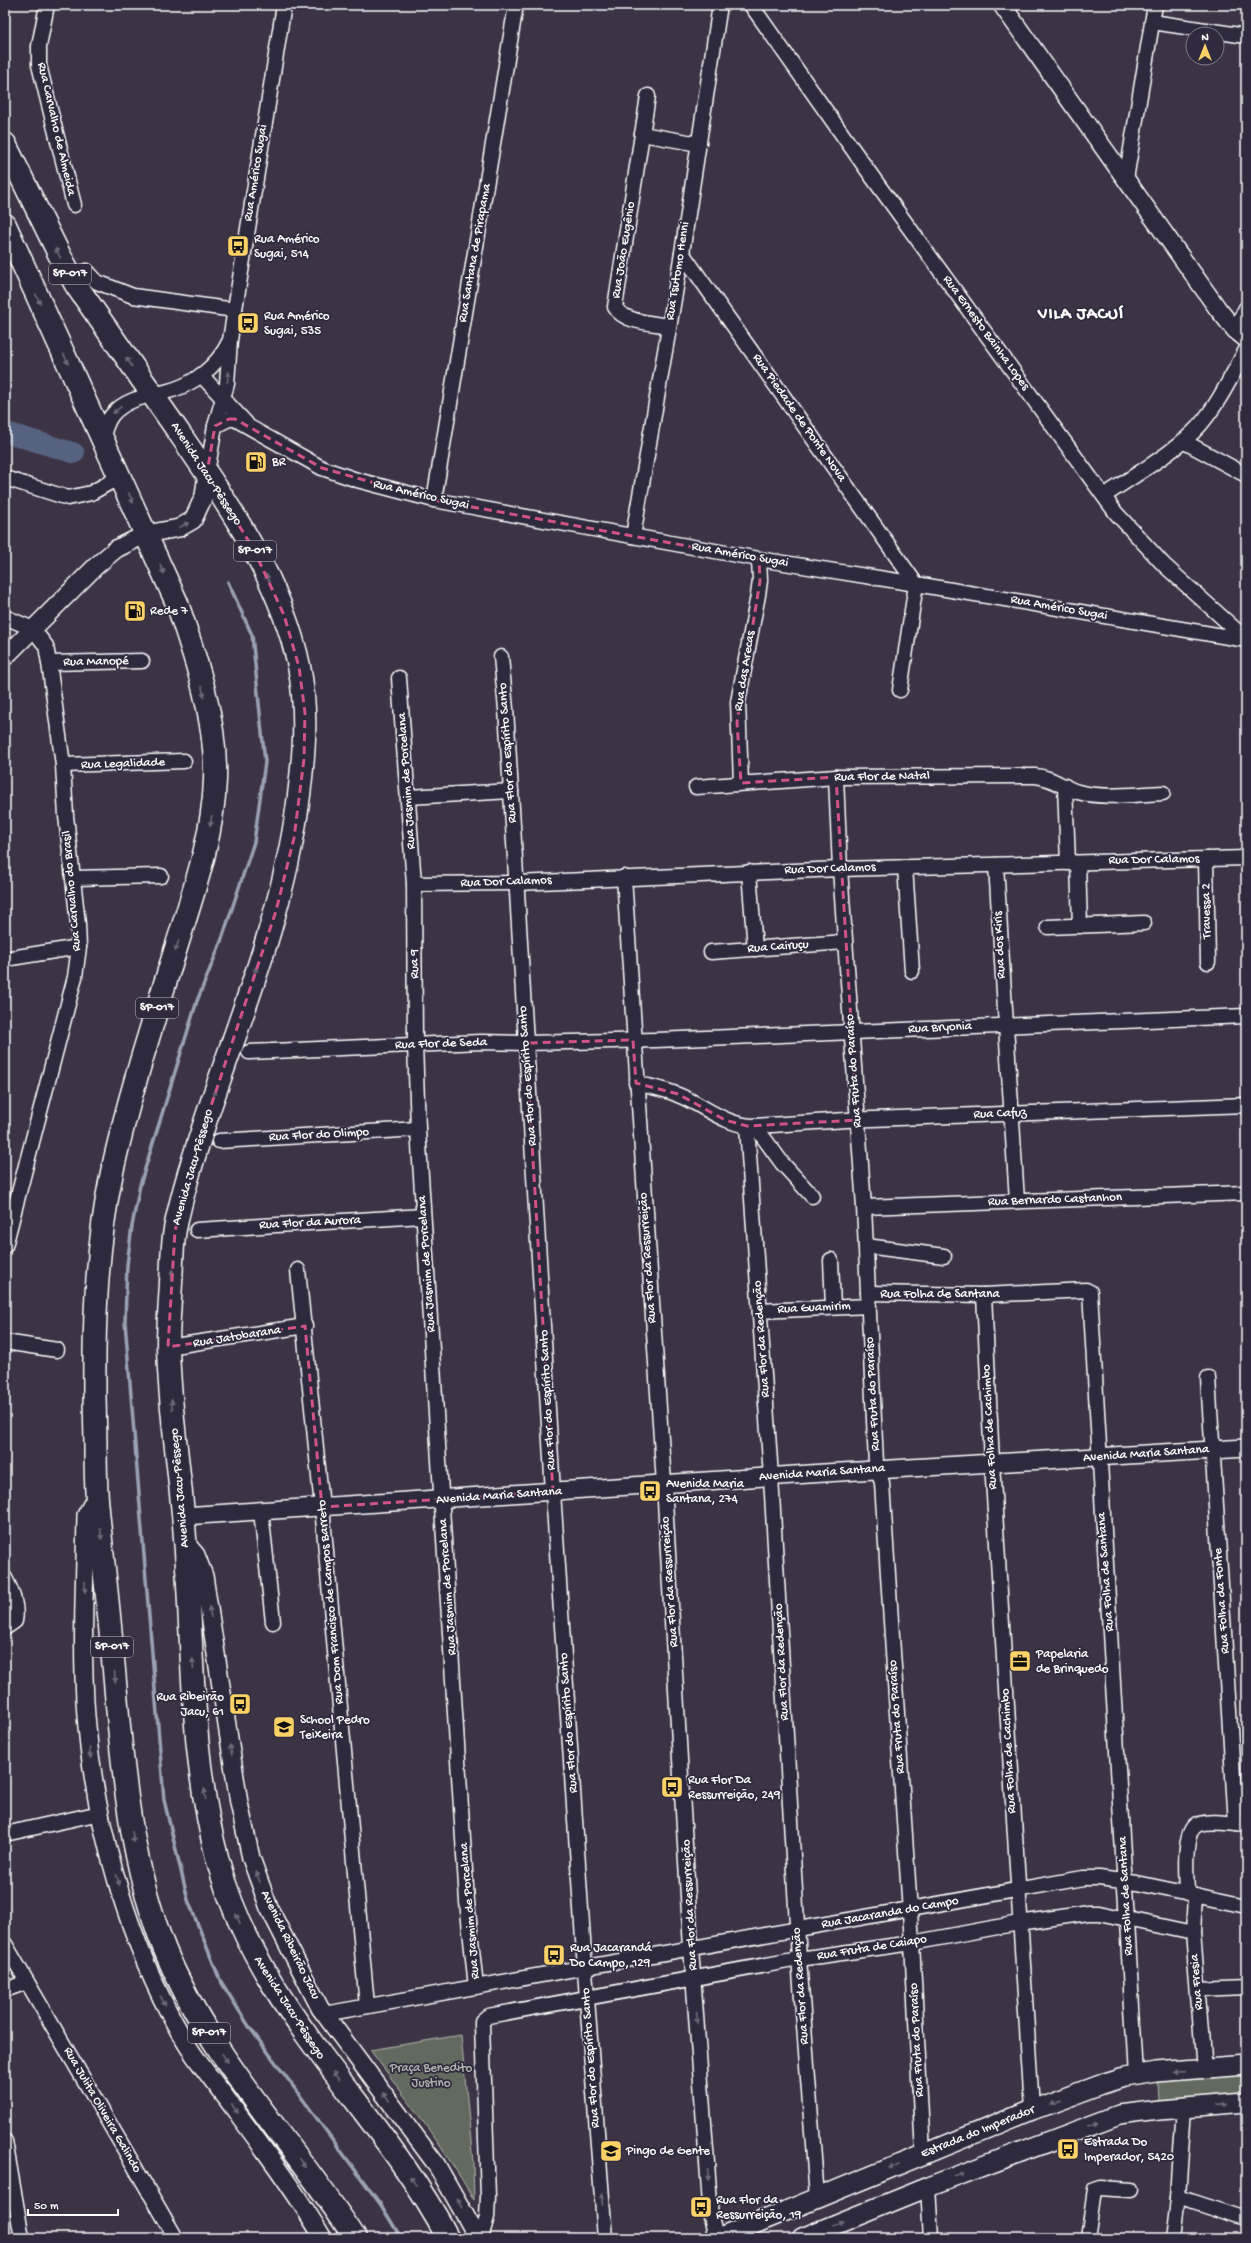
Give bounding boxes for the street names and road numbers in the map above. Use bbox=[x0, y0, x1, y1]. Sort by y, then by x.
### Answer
street label: Rua Carvalho de Almeida bbox=[33, 61, 79, 198]
street label: Rua Américo Sugai bbox=[241, 123, 271, 223]
street label: Rua Santana de Pirapama bbox=[455, 182, 495, 324]
street label: Rua João Eugênio bbox=[609, 200, 639, 300]
street label: Rua Tsutomo Henni bbox=[663, 221, 693, 321]
road number: SP-017 bbox=[49, 264, 91, 284]
street label: Rua Ernesto Bainha Lopes bbox=[939, 273, 1033, 394]
street label: Rua Piedade de Ponte Nova bbox=[749, 351, 849, 486]
street label: Avenida Jacu-Pêssego bbox=[167, 420, 245, 529]
street label: Rua Américo Sugai bbox=[372, 477, 471, 513]
street label: Rua Américo Sugai bbox=[690, 539, 790, 571]
road number: SP-017 bbox=[234, 541, 276, 561]
street label: Rua Américo Sugai bbox=[1009, 592, 1109, 624]
street label: Rua das Arecas bbox=[731, 628, 759, 712]
street label: Rua Manopé bbox=[63, 654, 129, 670]
street label: Rua Flor do Espírito Santo bbox=[496, 682, 520, 824]
street label: Rua Jasmim de Porcelana bbox=[395, 711, 419, 850]
street label: Rua Legalidade bbox=[81, 755, 166, 773]
street label: Rua Flor de Natal bbox=[834, 769, 930, 785]
street label: Rua Carvalho do Brasil bbox=[59, 830, 85, 952]
street label: Rua Dor Calamos bbox=[1108, 852, 1201, 868]
street label: Rua Dor Calamos bbox=[784, 860, 877, 878]
street label: Rua Dor Calamos bbox=[460, 873, 553, 891]
street label: Travessa 2 bbox=[1199, 883, 1215, 940]
street label: Rua dos Kiris bbox=[991, 910, 1009, 979]
street label: Rua Cairuçu bbox=[747, 937, 809, 957]
street label: Rua 9 bbox=[407, 949, 423, 979]
road number: SP-017 bbox=[136, 998, 178, 1018]
street label: Rua Flor do Espírito Santo bbox=[516, 1005, 540, 1147]
street label: Rua Fruta do Paraíso bbox=[843, 1013, 865, 1128]
street label: Rua Bryonia bbox=[908, 1019, 973, 1037]
street label: Rua Flor de Seda bbox=[395, 1035, 488, 1053]
street label: Rua Cafuz bbox=[973, 1106, 1028, 1122]
street label: Avenida Jacu-Pêssego bbox=[169, 1107, 217, 1227]
street label: Rua Flor do Olimpo bbox=[268, 1125, 370, 1145]
street label: Rua Bernardo Castanhon bbox=[988, 1190, 1123, 1210]
street label: Rua Flor da Ressurreição bbox=[636, 1192, 660, 1324]
street label: Rua Jasmim de Porcelana bbox=[415, 1194, 439, 1333]
street label: Rua Flor da Aurora bbox=[259, 1213, 362, 1233]
street label: Rua Flor da Redenção bbox=[750, 1280, 774, 1398]
street label: Rua Folha de Santana bbox=[880, 1287, 1001, 1302]
street label: Rua Guamirim bbox=[777, 1299, 851, 1317]
street label: Rua Jatobarana bbox=[192, 1323, 283, 1351]
street label: Rua Flor do Espírito Santo bbox=[537, 1329, 559, 1471]
street label: Rua Fruta do Paraíso bbox=[863, 1336, 883, 1451]
street label: Rua Folha de Cachimbo bbox=[979, 1364, 1001, 1490]
street label: Avenida Jacu-Pêssego bbox=[167, 1427, 193, 1548]
street label: Avenida Maria Santana bbox=[1082, 1442, 1210, 1466]
street label: Avenida Maria Santana bbox=[758, 1461, 886, 1485]
street label: Avenida Maria Santana bbox=[435, 1484, 563, 1508]
street label: Rua Dom Francisco de Campos Barreto bbox=[315, 1499, 347, 1705]
street label: Rua Folha de Santana bbox=[1094, 1511, 1118, 1632]
street label: Rua Flor da Ressurreição bbox=[658, 1516, 682, 1648]
street label: Rua Jasmim de Porcelana bbox=[436, 1517, 460, 1656]
street label: Rua Folha da Fonte bbox=[1211, 1547, 1233, 1655]
street label: Rua Flor da Redenção bbox=[771, 1603, 793, 1721]
road number: SP-017 bbox=[91, 1637, 133, 1657]
street label: Rua Flor do Espírito Santo bbox=[557, 1652, 581, 1794]
street label: Rua Fruta do Paraíso bbox=[886, 1659, 908, 1774]
street label: Rua Folha de Cachimbo bbox=[998, 1688, 1020, 1814]
street label: Rua Folha de Santana bbox=[1115, 1835, 1137, 1956]
street label: Rua Flor da Ressurreição bbox=[679, 1839, 701, 1971]
street label: Rua Jasmim de Porcelana bbox=[456, 1841, 483, 1980]
street label: Avenida Ribeirão Jacu bbox=[257, 1888, 323, 2002]
street label: Rua Jacaranda do Campo bbox=[820, 1894, 960, 1932]
street label: Rua Flor da Redenção bbox=[789, 1927, 813, 2045]
street label: Rua Fruta de Caiapo bbox=[816, 1932, 928, 1964]
street label: Rua Fresia bbox=[1187, 1953, 1207, 2011]
street label: Avenida Jacu-Pêssego bbox=[250, 1954, 328, 2063]
street label: Rua Fruta do Paraíso bbox=[907, 1982, 927, 2097]
street label: Rua Flor do Espírito Santo bbox=[579, 1987, 603, 2129]
road number: SP-017 bbox=[188, 2023, 230, 2043]
street label: Rua Julita Oliveira Galindo bbox=[60, 2044, 144, 2176]
street label: Estrada do Imperador bbox=[919, 2102, 1038, 2162]

